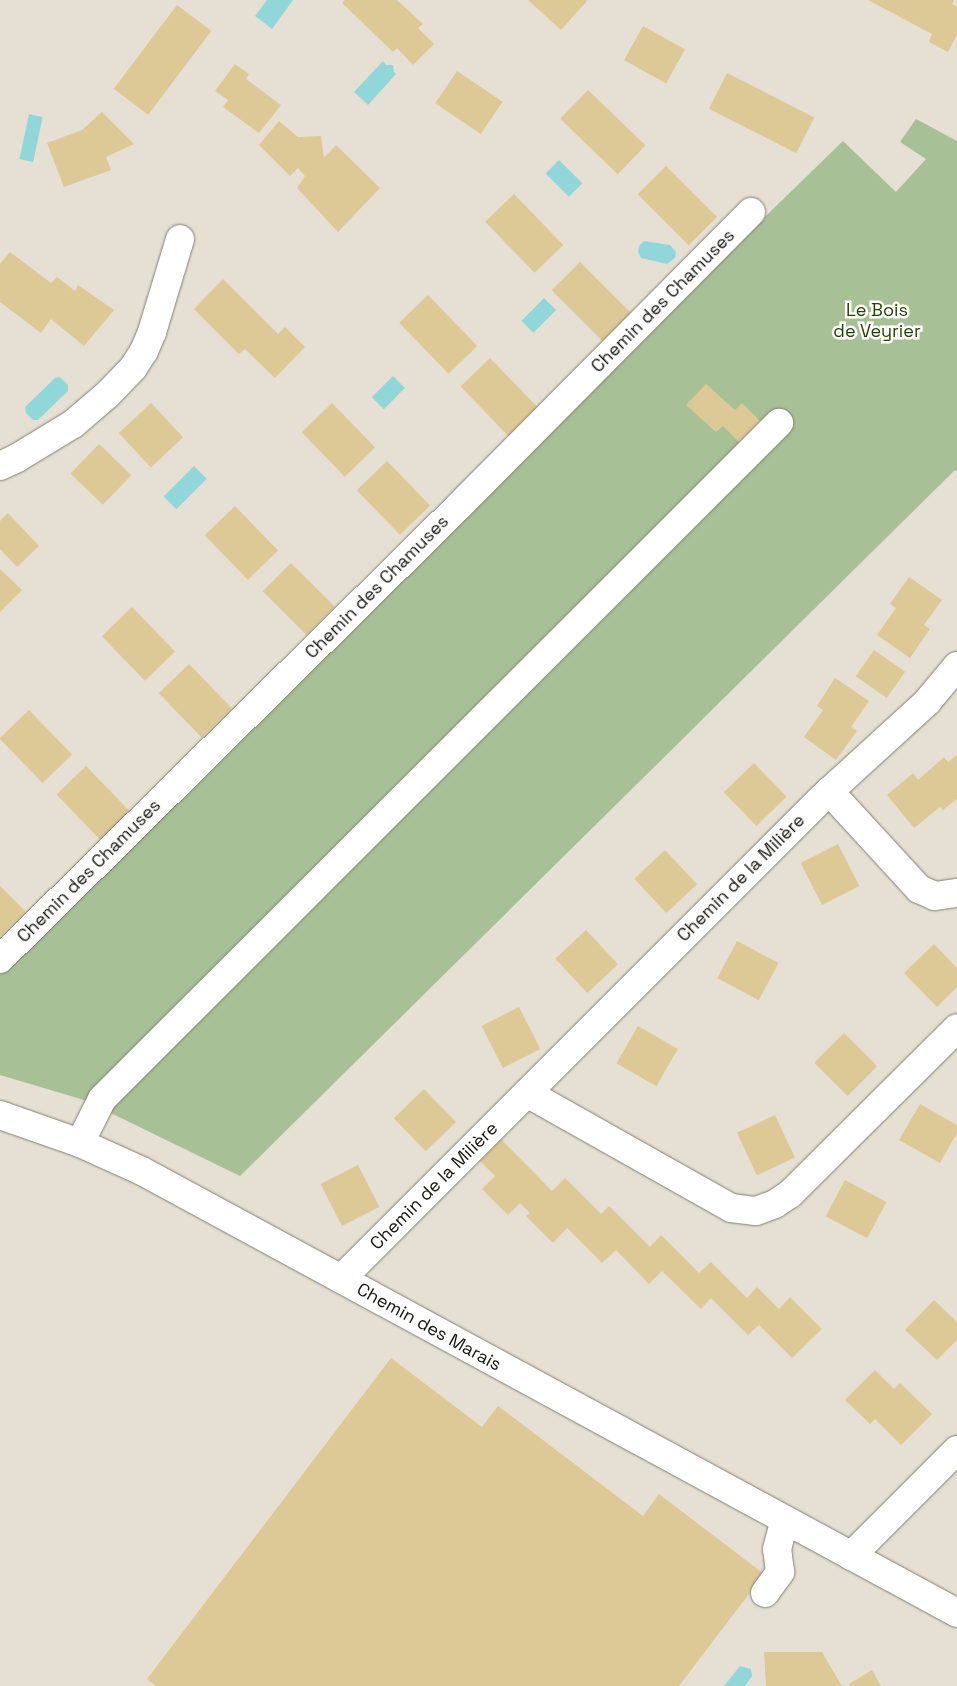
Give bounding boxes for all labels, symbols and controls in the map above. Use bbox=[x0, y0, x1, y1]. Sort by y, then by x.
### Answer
street label: Chemin des Chamuses bbox=[587, 225, 739, 377]
park label: Le Bois de Veyrier bbox=[833, 300, 921, 342]
street label: Chemin des Chamuses bbox=[301, 511, 453, 663]
street label: Chemin des Chamuses bbox=[13, 795, 165, 947]
street label: Chemin de la Milière bbox=[673, 810, 809, 946]
street label: Chemin de la Milière bbox=[366, 1118, 502, 1254]
street label: Chemin des Marais bbox=[353, 1278, 505, 1376]

